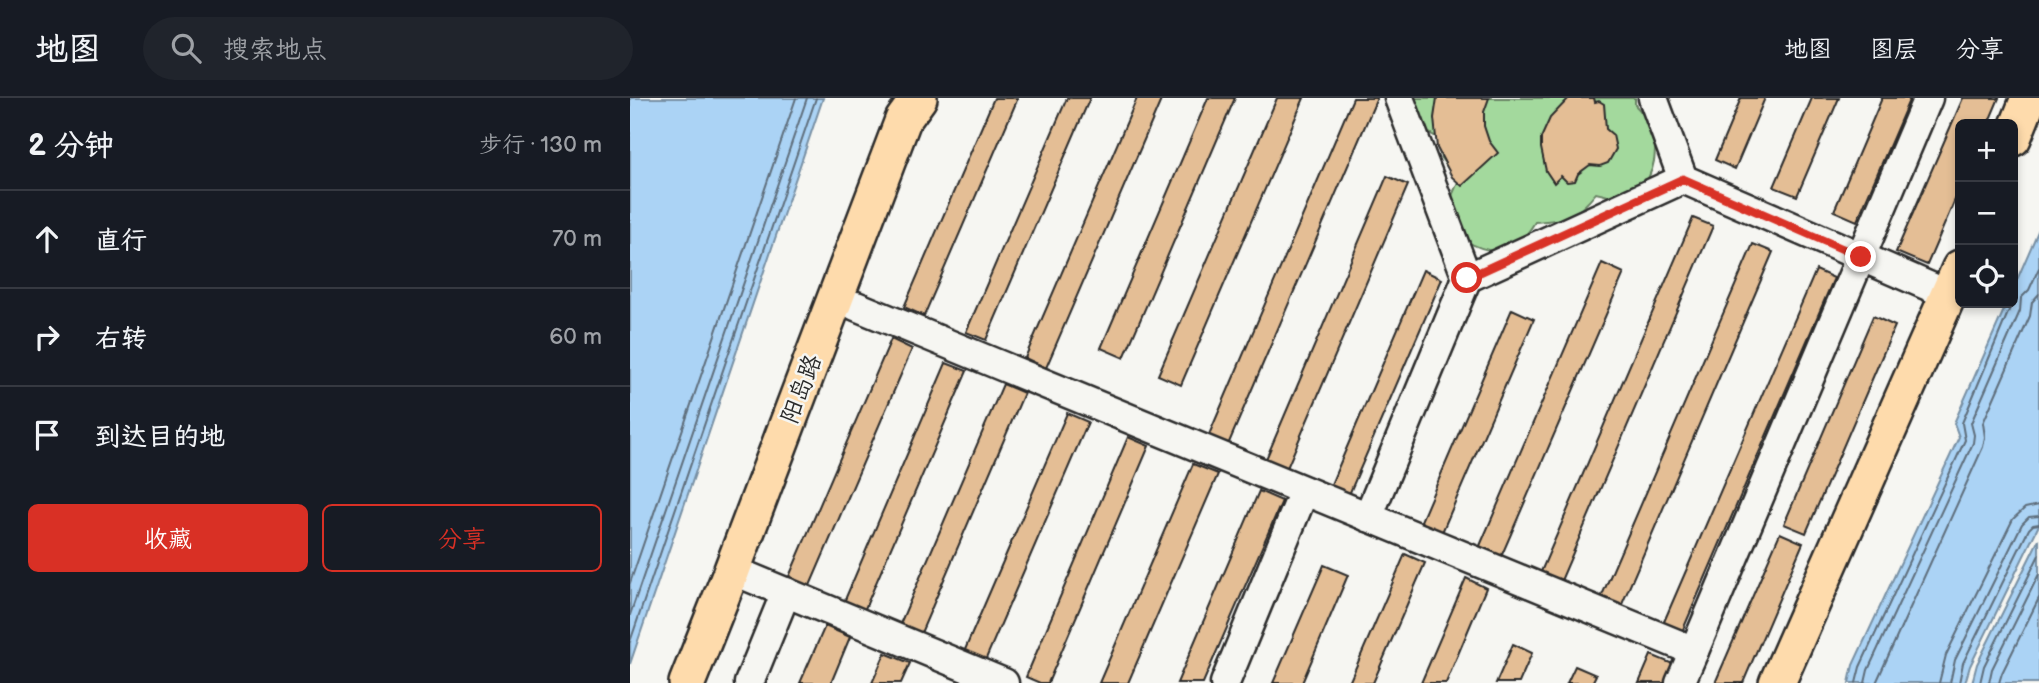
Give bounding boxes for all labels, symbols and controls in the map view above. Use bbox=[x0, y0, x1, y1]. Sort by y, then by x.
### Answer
search box bbox=[143, 17, 633, 80]
icon: search bbox=[167, 29, 205, 67]
text: 地图 bbox=[35, 30, 101, 70]
text: 搜索地点 bbox=[223, 35, 327, 66]
text: 地图 bbox=[1784, 35, 1832, 64]
text: 图层 bbox=[1870, 35, 1918, 64]
text: 分享 bbox=[1956, 35, 2004, 64]
map controls bbox=[1955, 119, 2018, 308]
button: + bbox=[1955, 119, 2018, 182]
text: 2 分钟 bbox=[28, 128, 114, 164]
text: 步行 · 130 m bbox=[479, 131, 602, 159]
button: − bbox=[1955, 182, 2018, 245]
icon: ahead bbox=[28, 220, 66, 258]
text: 70 m bbox=[552, 225, 602, 253]
text: 直行 bbox=[95, 226, 147, 257]
route end bbox=[1845, 241, 1876, 272]
button: locate bbox=[1955, 245, 2018, 308]
route start bbox=[1451, 262, 1482, 293]
icon: right bbox=[28, 318, 66, 356]
text: 60 m bbox=[549, 323, 602, 351]
text: 右转 bbox=[95, 324, 147, 355]
street label: 阳岛路 bbox=[775, 350, 828, 428]
icon: arrive bbox=[28, 416, 66, 454]
text: 到达目的地 bbox=[95, 422, 225, 453]
button: 收藏 bbox=[28, 504, 308, 572]
button: 分享 bbox=[322, 504, 602, 572]

